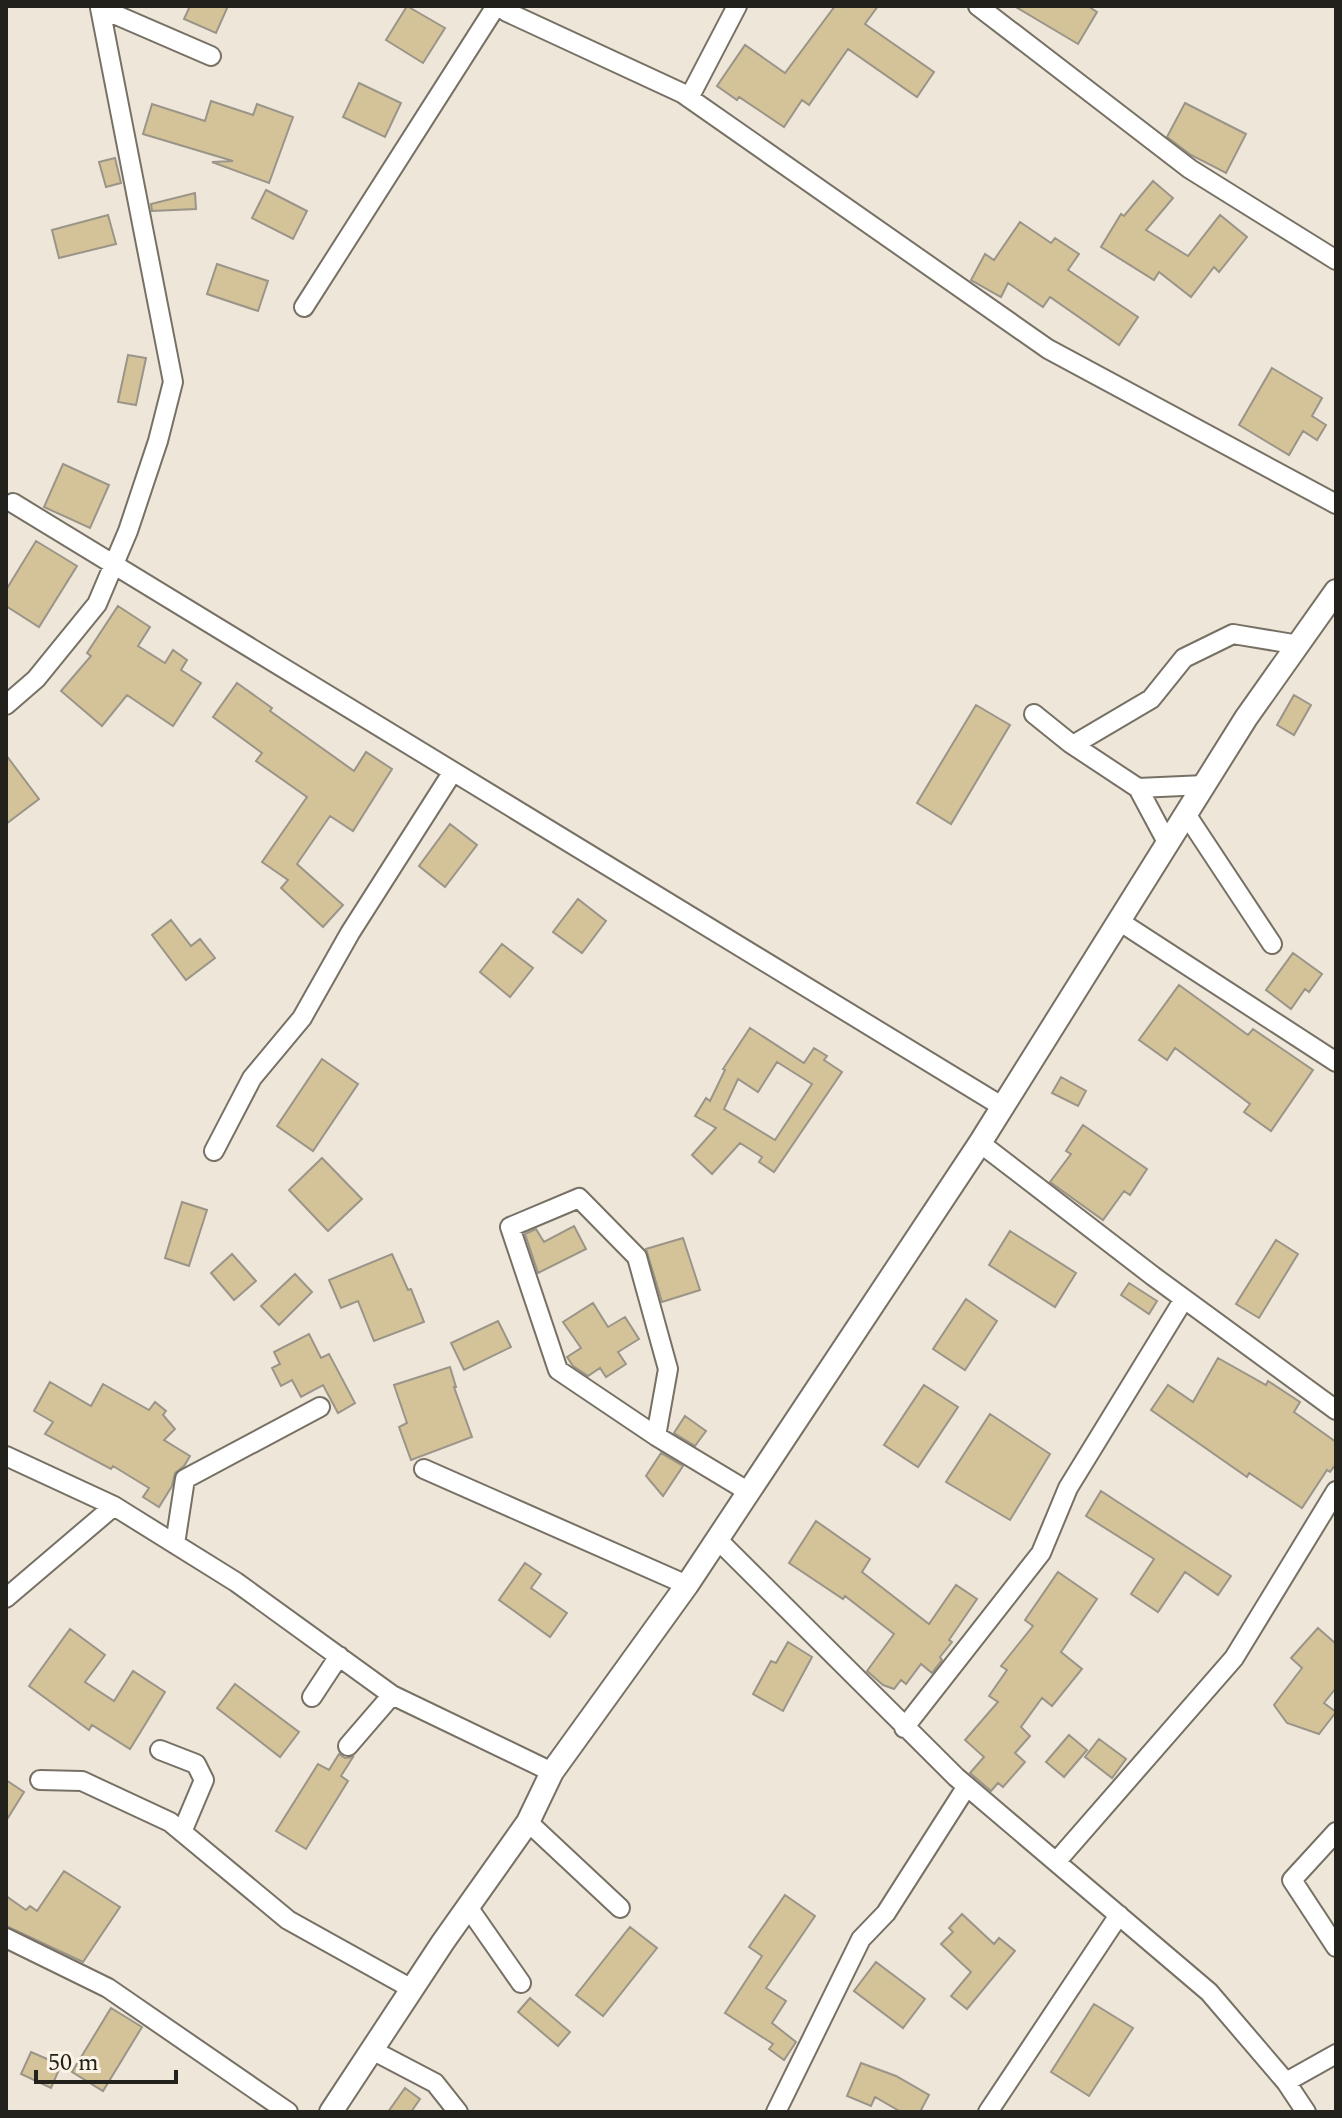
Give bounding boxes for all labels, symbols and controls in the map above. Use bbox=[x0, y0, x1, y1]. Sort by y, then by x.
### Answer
scale bar bbox=[36, 2034, 176, 2084]
text: 50 m bbox=[48, 2045, 99, 2081]

